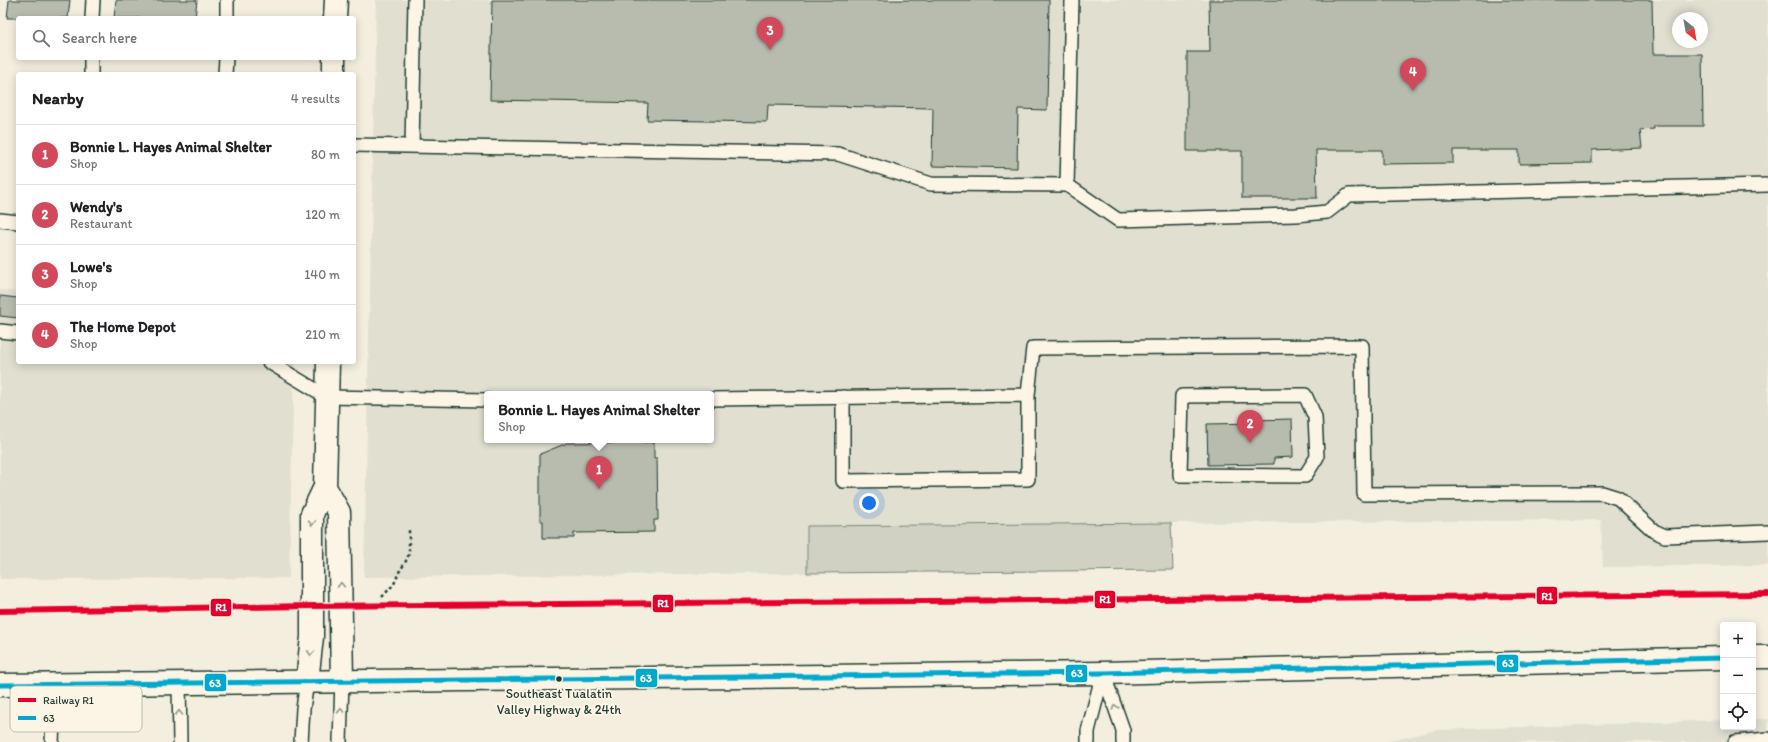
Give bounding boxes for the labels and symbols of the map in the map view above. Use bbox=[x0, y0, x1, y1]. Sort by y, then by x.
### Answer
north arrow bbox=[1672, 12, 1708, 48]
pin: 3 bbox=[757, 17, 783, 50]
pin: 4 bbox=[1400, 58, 1426, 91]
pin: 2 bbox=[1237, 410, 1263, 443]
pin: 1 bbox=[586, 456, 612, 489]
your location bbox=[859, 493, 879, 513]
one-way arrow bbox=[308, 520, 316, 526]
one-way arrow bbox=[336, 582, 345, 588]
line badge: R1 bbox=[1536, 586, 1558, 605]
line badge: R1 bbox=[1094, 590, 1116, 609]
text: R1 bbox=[1541, 590, 1554, 603]
text: R1 bbox=[1099, 593, 1112, 606]
line badge: R1 bbox=[652, 594, 674, 613]
text: R1 bbox=[657, 597, 670, 610]
line badge: R1 bbox=[210, 598, 232, 617]
text: R1 bbox=[215, 601, 228, 614]
one-way arrow bbox=[306, 650, 315, 656]
line badge: 63 bbox=[1496, 654, 1519, 673]
text: 63 bbox=[1502, 657, 1514, 670]
line badge: 63 bbox=[1065, 664, 1088, 683]
text: 63 bbox=[1071, 667, 1083, 680]
line badge: 63 bbox=[635, 668, 658, 688]
text: 63 bbox=[640, 672, 652, 685]
line badge: 63 bbox=[204, 673, 227, 692]
marker: Southeast Tualatin Valley Highway & 24th bbox=[554, 674, 564, 684]
text: 63 bbox=[209, 677, 221, 690]
legend bbox=[10, 686, 142, 732]
place label: Southeast Tualatin Valley Highway & 24th bbox=[497, 686, 621, 717]
text: Railway R1 bbox=[43, 694, 94, 707]
one-way arrow bbox=[1111, 704, 1120, 711]
one-way arrow bbox=[337, 708, 345, 714]
one-way arrow bbox=[175, 710, 183, 716]
text: 63 bbox=[43, 712, 55, 725]

